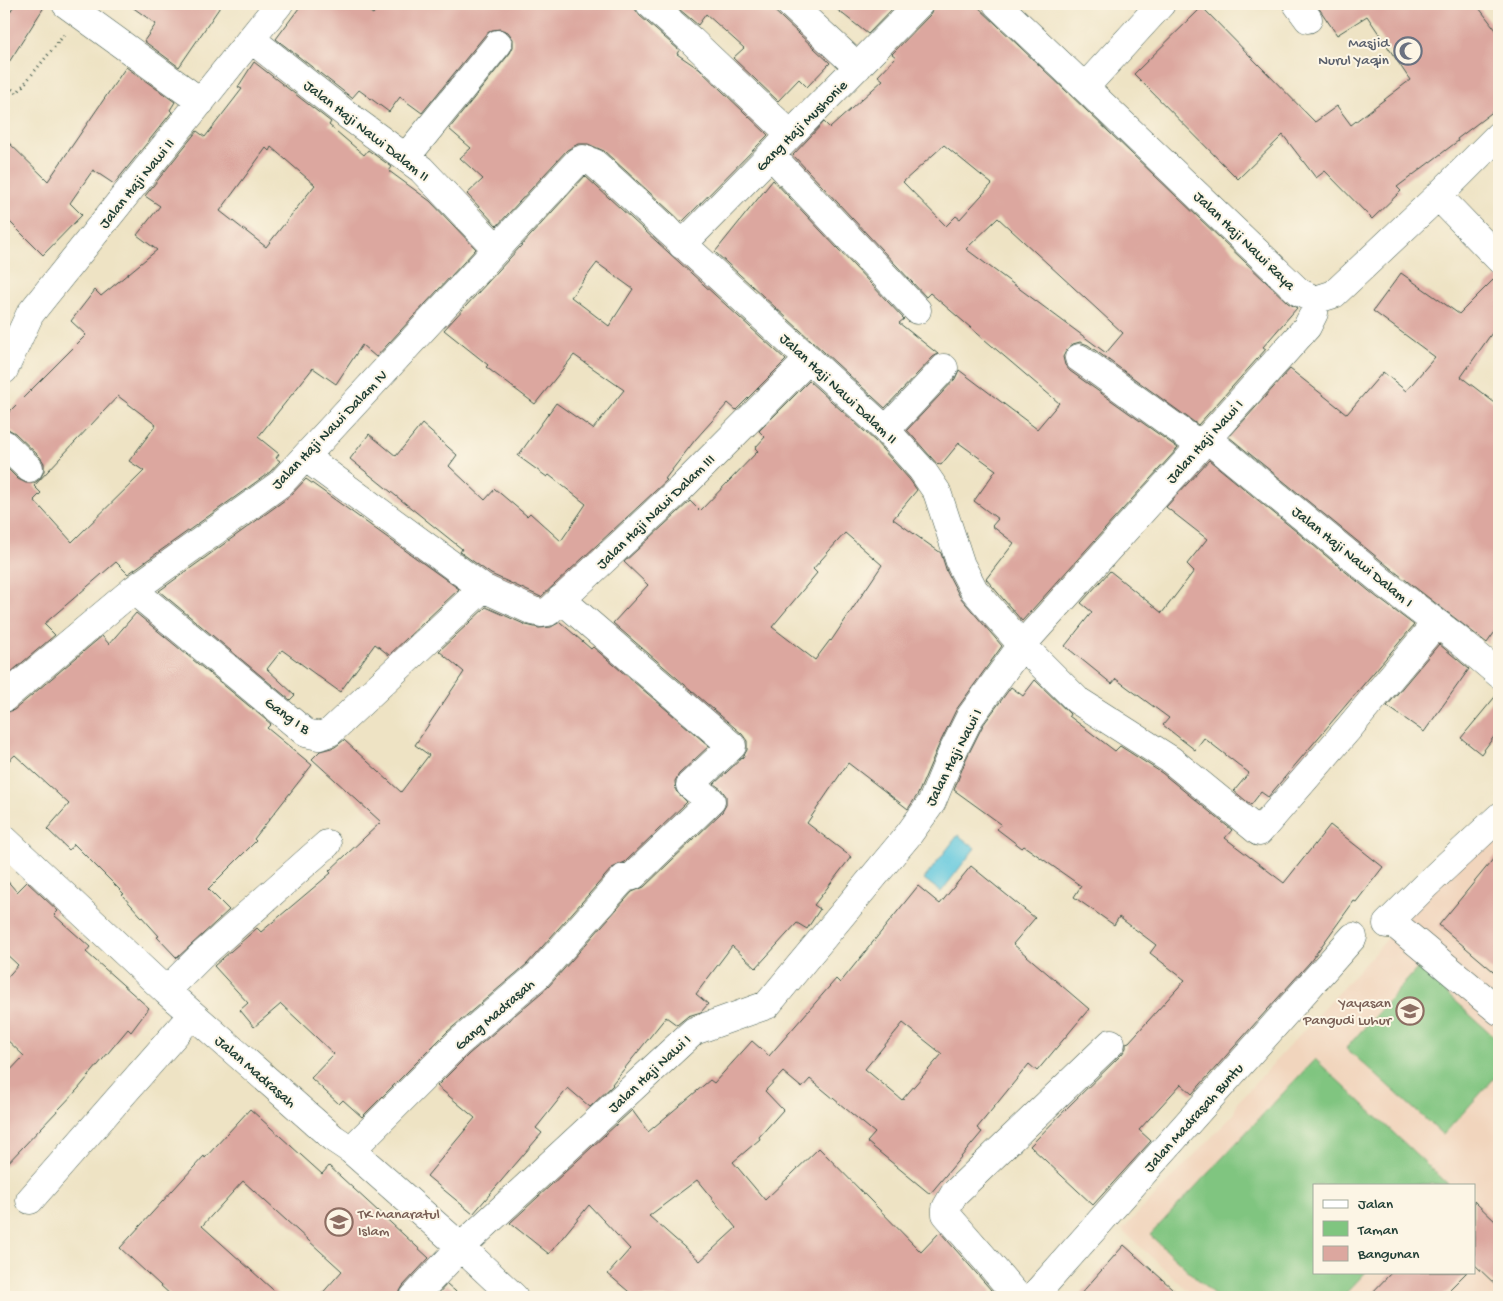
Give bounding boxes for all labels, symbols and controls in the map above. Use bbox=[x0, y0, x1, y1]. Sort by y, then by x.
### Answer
place label: Masjid Nurul Yaqin bbox=[1318, 35, 1390, 70]
mosque icon: Masjid Nurul Yaqin bbox=[1393, 36, 1423, 66]
street label: Jalan Haji Nawi Dalam II bbox=[299, 77, 432, 186]
street label: Gang Haji Mushonie bbox=[753, 77, 852, 176]
street label: Jalan Haji Nawi II bbox=[96, 136, 179, 233]
street label: Jalan Haji Nawi Raya bbox=[1189, 188, 1299, 295]
street label: Jalan Haji Nawi Dalam II bbox=[775, 330, 900, 449]
street label: Jalan Haji Nawi Dalam IV bbox=[269, 367, 392, 494]
street label: Jalan Haji Nawi I bbox=[1163, 397, 1248, 488]
street label: Jalan Haji Nawi Dalam III bbox=[593, 451, 719, 574]
street label: Jalan Haji Nawi Dalam I bbox=[1288, 503, 1416, 612]
street label: Gang I B bbox=[261, 694, 313, 739]
street label: Jalan Haji Nawi I bbox=[923, 706, 987, 810]
street label: Gang Madrasah bbox=[452, 976, 539, 1055]
place label: Yayasan Pangudi Luhur bbox=[1302, 995, 1393, 1030]
school or university icon: Yayasan Pangudi Luhur bbox=[1395, 996, 1425, 1026]
street label: Jalan Haji Nawi I bbox=[605, 1031, 696, 1117]
street label: Jalan Madrasah bbox=[210, 1032, 299, 1113]
street label: Jalan Madrasah Buntu bbox=[1141, 1060, 1248, 1176]
legend bbox=[1313, 1184, 1476, 1274]
text: Jalan bbox=[1358, 1196, 1393, 1214]
place label: TK Manaratul Islam bbox=[357, 1206, 440, 1241]
school or university icon: TK Manaratul Islam bbox=[324, 1207, 354, 1237]
text: Taman bbox=[1357, 1222, 1398, 1240]
text: Bangunan bbox=[1357, 1246, 1419, 1264]

